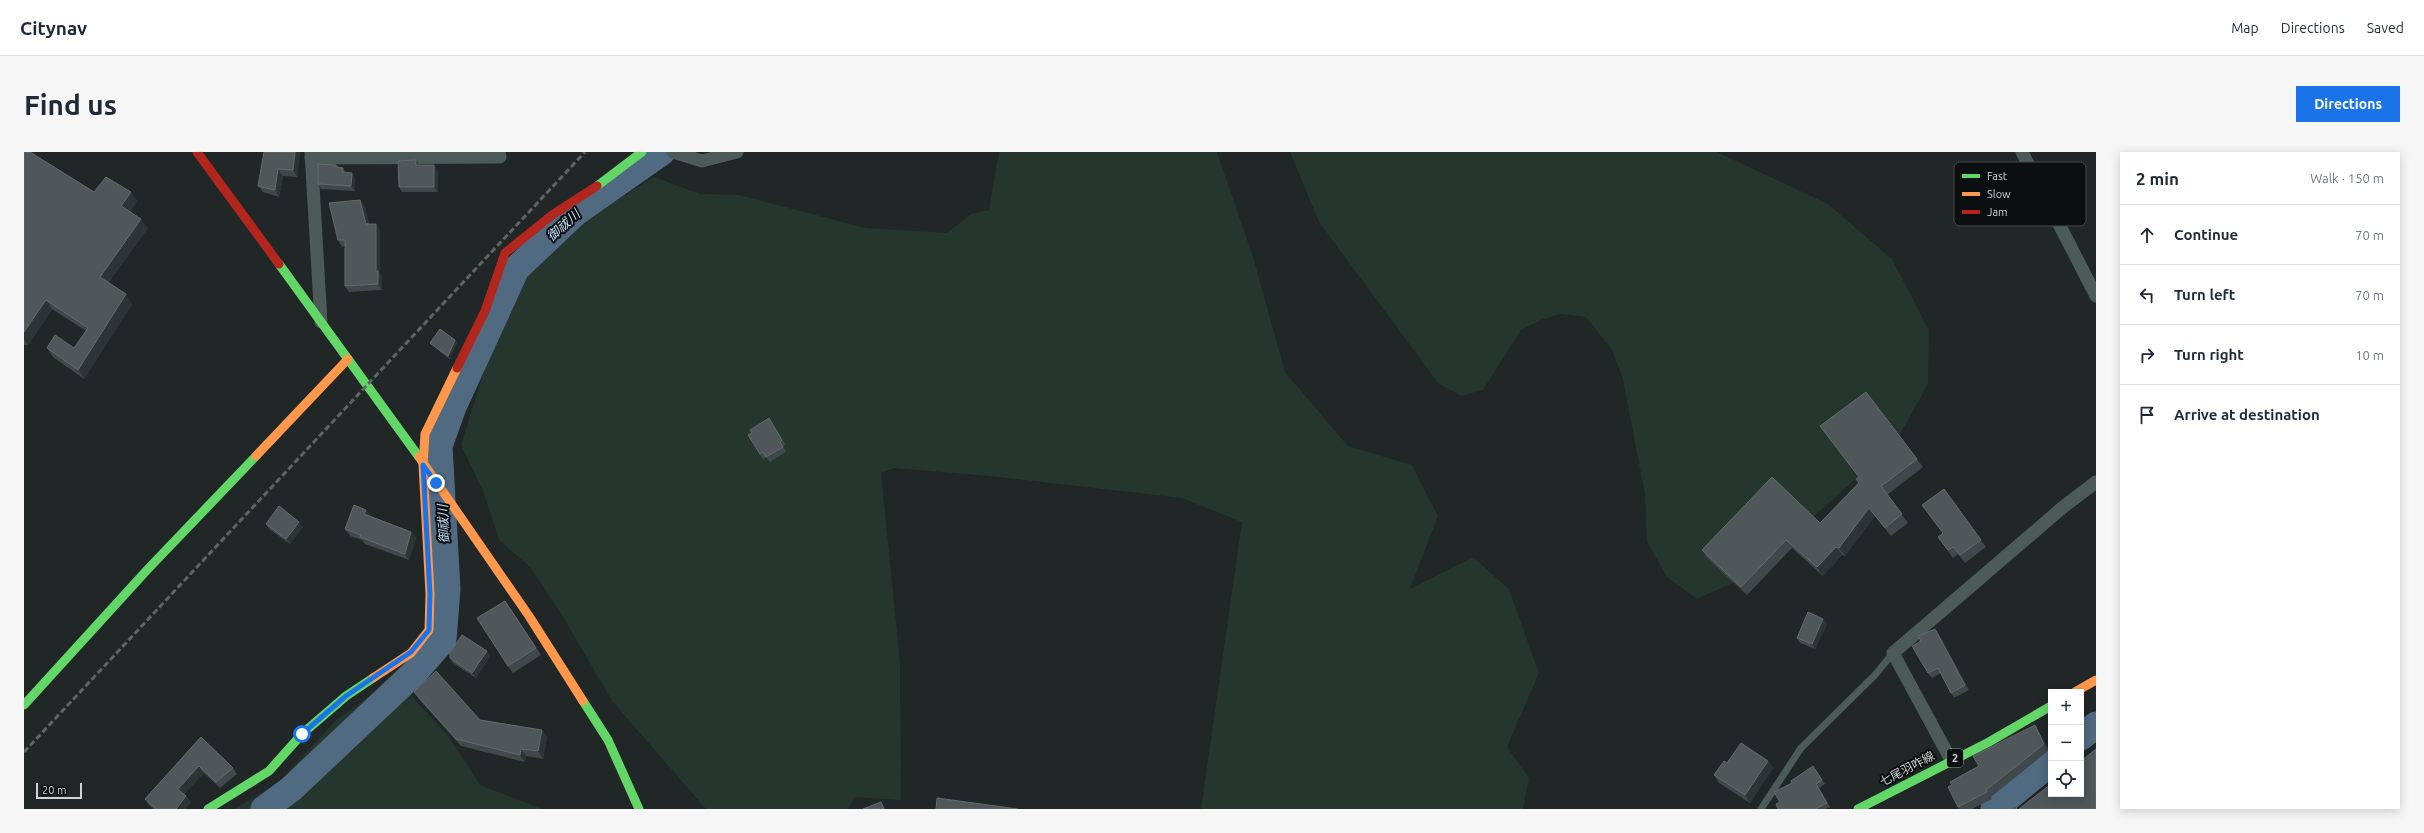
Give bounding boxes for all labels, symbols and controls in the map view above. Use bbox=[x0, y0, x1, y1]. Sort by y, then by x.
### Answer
text: Citynav bbox=[20, 17, 87, 39]
text: Map bbox=[2231, 20, 2259, 36]
text: Directions bbox=[2281, 20, 2345, 36]
text: Saved bbox=[2367, 20, 2404, 36]
button: Directions bbox=[2296, 86, 2400, 122]
text: Find us bbox=[24, 89, 117, 120]
legend bbox=[1954, 162, 2086, 226]
text: 2 min bbox=[2136, 169, 2179, 188]
text: Fast bbox=[1987, 170, 2008, 182]
text: Walk · 150 m bbox=[2310, 171, 2384, 185]
text: Slow bbox=[1987, 188, 2011, 200]
water label: 御祓川 bbox=[544, 205, 584, 243]
text: Jam bbox=[1987, 206, 2008, 218]
icon: ahead bbox=[2136, 224, 2158, 246]
text: Continue bbox=[2174, 226, 2238, 243]
text: 70 m bbox=[2355, 228, 2384, 242]
icon: left bbox=[2136, 284, 2158, 306]
text: Turn left bbox=[2174, 286, 2235, 303]
text: 70 m bbox=[2355, 288, 2384, 302]
icon: right bbox=[2136, 344, 2158, 366]
text: Turn right bbox=[2174, 346, 2244, 363]
text: 10 m bbox=[2355, 348, 2384, 362]
icon: arrive bbox=[2136, 404, 2158, 426]
text: Arrive at destination bbox=[2174, 406, 2320, 423]
route end bbox=[427, 474, 445, 492]
water label: 御祓川 bbox=[435, 502, 451, 544]
map controls bbox=[2048, 689, 2084, 797]
button: + bbox=[2048, 689, 2084, 725]
route start bbox=[293, 725, 311, 743]
button: − bbox=[2048, 725, 2084, 761]
street label: 七尾羽咋線 bbox=[1877, 749, 1936, 788]
road number: 2 bbox=[1947, 749, 1963, 767]
button: locate bbox=[2048, 761, 2084, 797]
scale bar bbox=[36, 781, 82, 800]
text: 20 m bbox=[42, 784, 66, 796]

